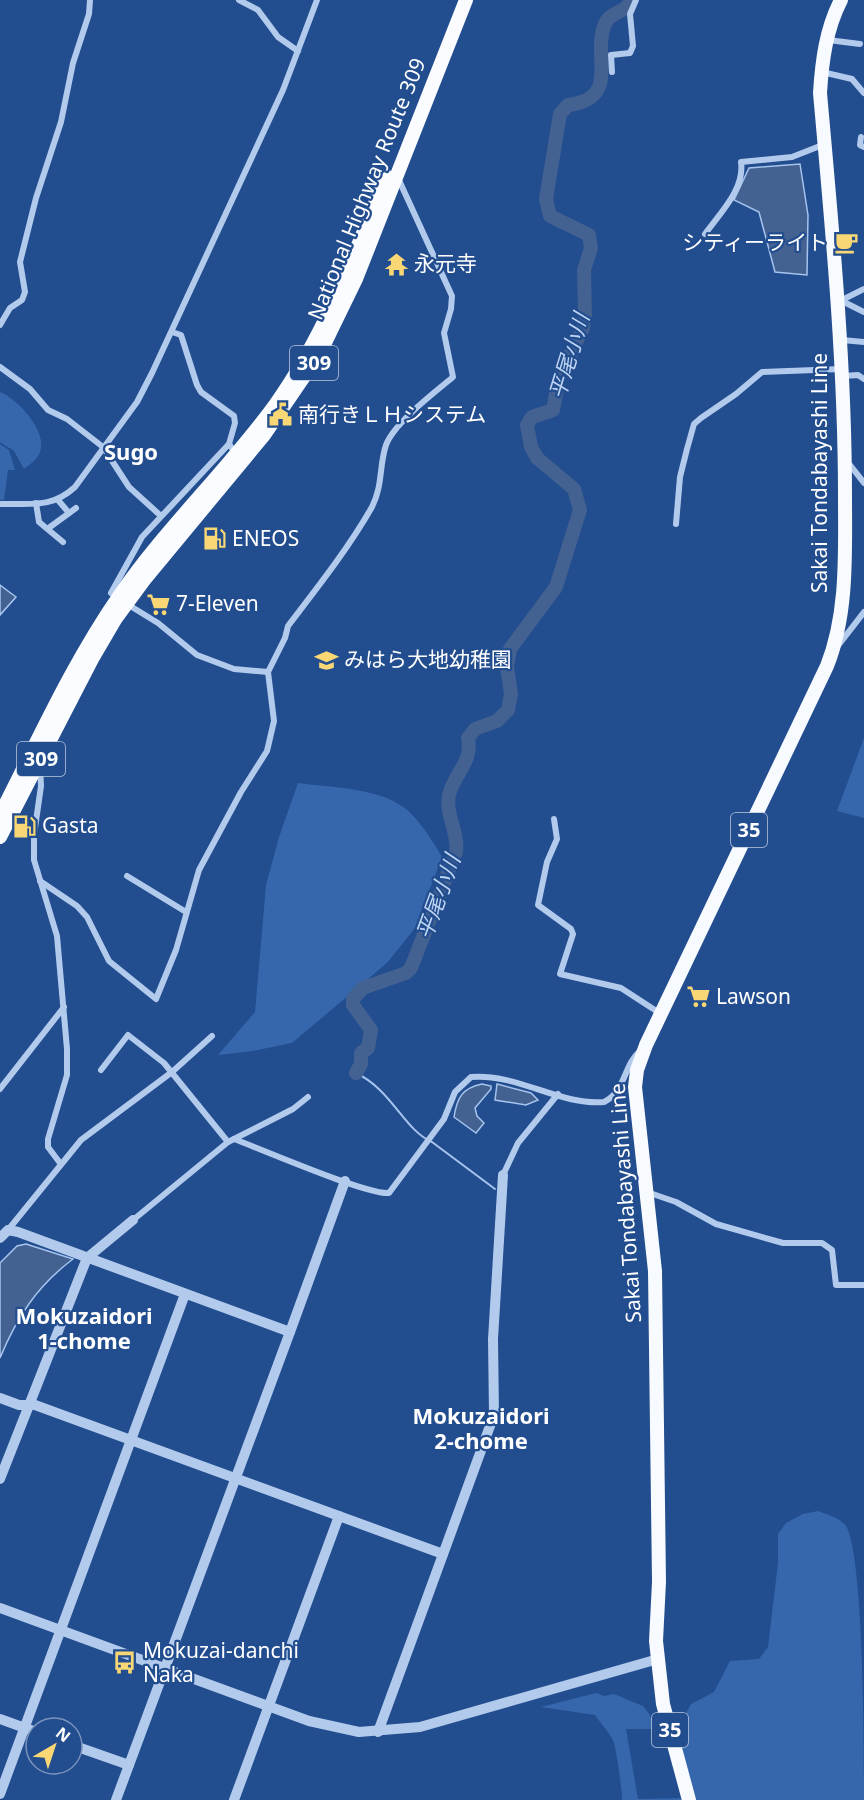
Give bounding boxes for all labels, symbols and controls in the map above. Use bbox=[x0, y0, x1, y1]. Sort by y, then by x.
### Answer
street label: National Highway Route 309 bbox=[301, 54, 432, 324]
place label: シティーライト bbox=[682, 228, 828, 256]
cafe icon: シティーライト bbox=[833, 230, 859, 256]
place label: 永元寺 bbox=[414, 249, 477, 277]
temple icon: 永元寺 bbox=[383, 251, 409, 277]
water label: 平尾小川 bbox=[541, 307, 596, 402]
road number: 309 bbox=[290, 346, 338, 380]
street label: Sakai Tondabayashi Line bbox=[805, 353, 833, 593]
place label: 南行きＬＨシステム bbox=[298, 400, 486, 428]
public building icon: 南行きＬＨシステム bbox=[267, 402, 293, 428]
district label: Sugo bbox=[104, 436, 158, 466]
place label: ENEOS bbox=[232, 524, 299, 552]
fuel station icon: ENEOS bbox=[201, 526, 227, 552]
place label: 7-Eleven bbox=[176, 589, 259, 617]
supermarket icon: 7-Eleven bbox=[145, 591, 171, 617]
place label: みはら大地幼稚園 bbox=[344, 645, 512, 673]
school or university icon: みはら大地幼稚園 bbox=[313, 647, 339, 673]
road number: 309 bbox=[17, 742, 65, 776]
place label: Gasta bbox=[42, 811, 99, 839]
fuel station icon: Gasta bbox=[11, 813, 37, 839]
road number: 35 bbox=[731, 813, 767, 847]
water label: 平尾小川 bbox=[408, 848, 467, 943]
place label: Lawson bbox=[716, 982, 791, 1010]
supermarket icon: Lawson bbox=[685, 984, 711, 1010]
street label: Sakai Tondabayashi Line bbox=[603, 1082, 647, 1324]
district label: Mokuzaidori 1-chome bbox=[15, 1300, 153, 1355]
district label: Mokuzaidori 2-chome bbox=[412, 1400, 550, 1455]
place label: Mokuzai-danchi Naka bbox=[143, 1636, 299, 1688]
bus stop icon: Mokuzai-danchi Naka bbox=[112, 1650, 138, 1676]
road number: 35 bbox=[652, 1713, 688, 1747]
north arrow bbox=[24, 1716, 84, 1776]
text: N bbox=[51, 1722, 75, 1747]

